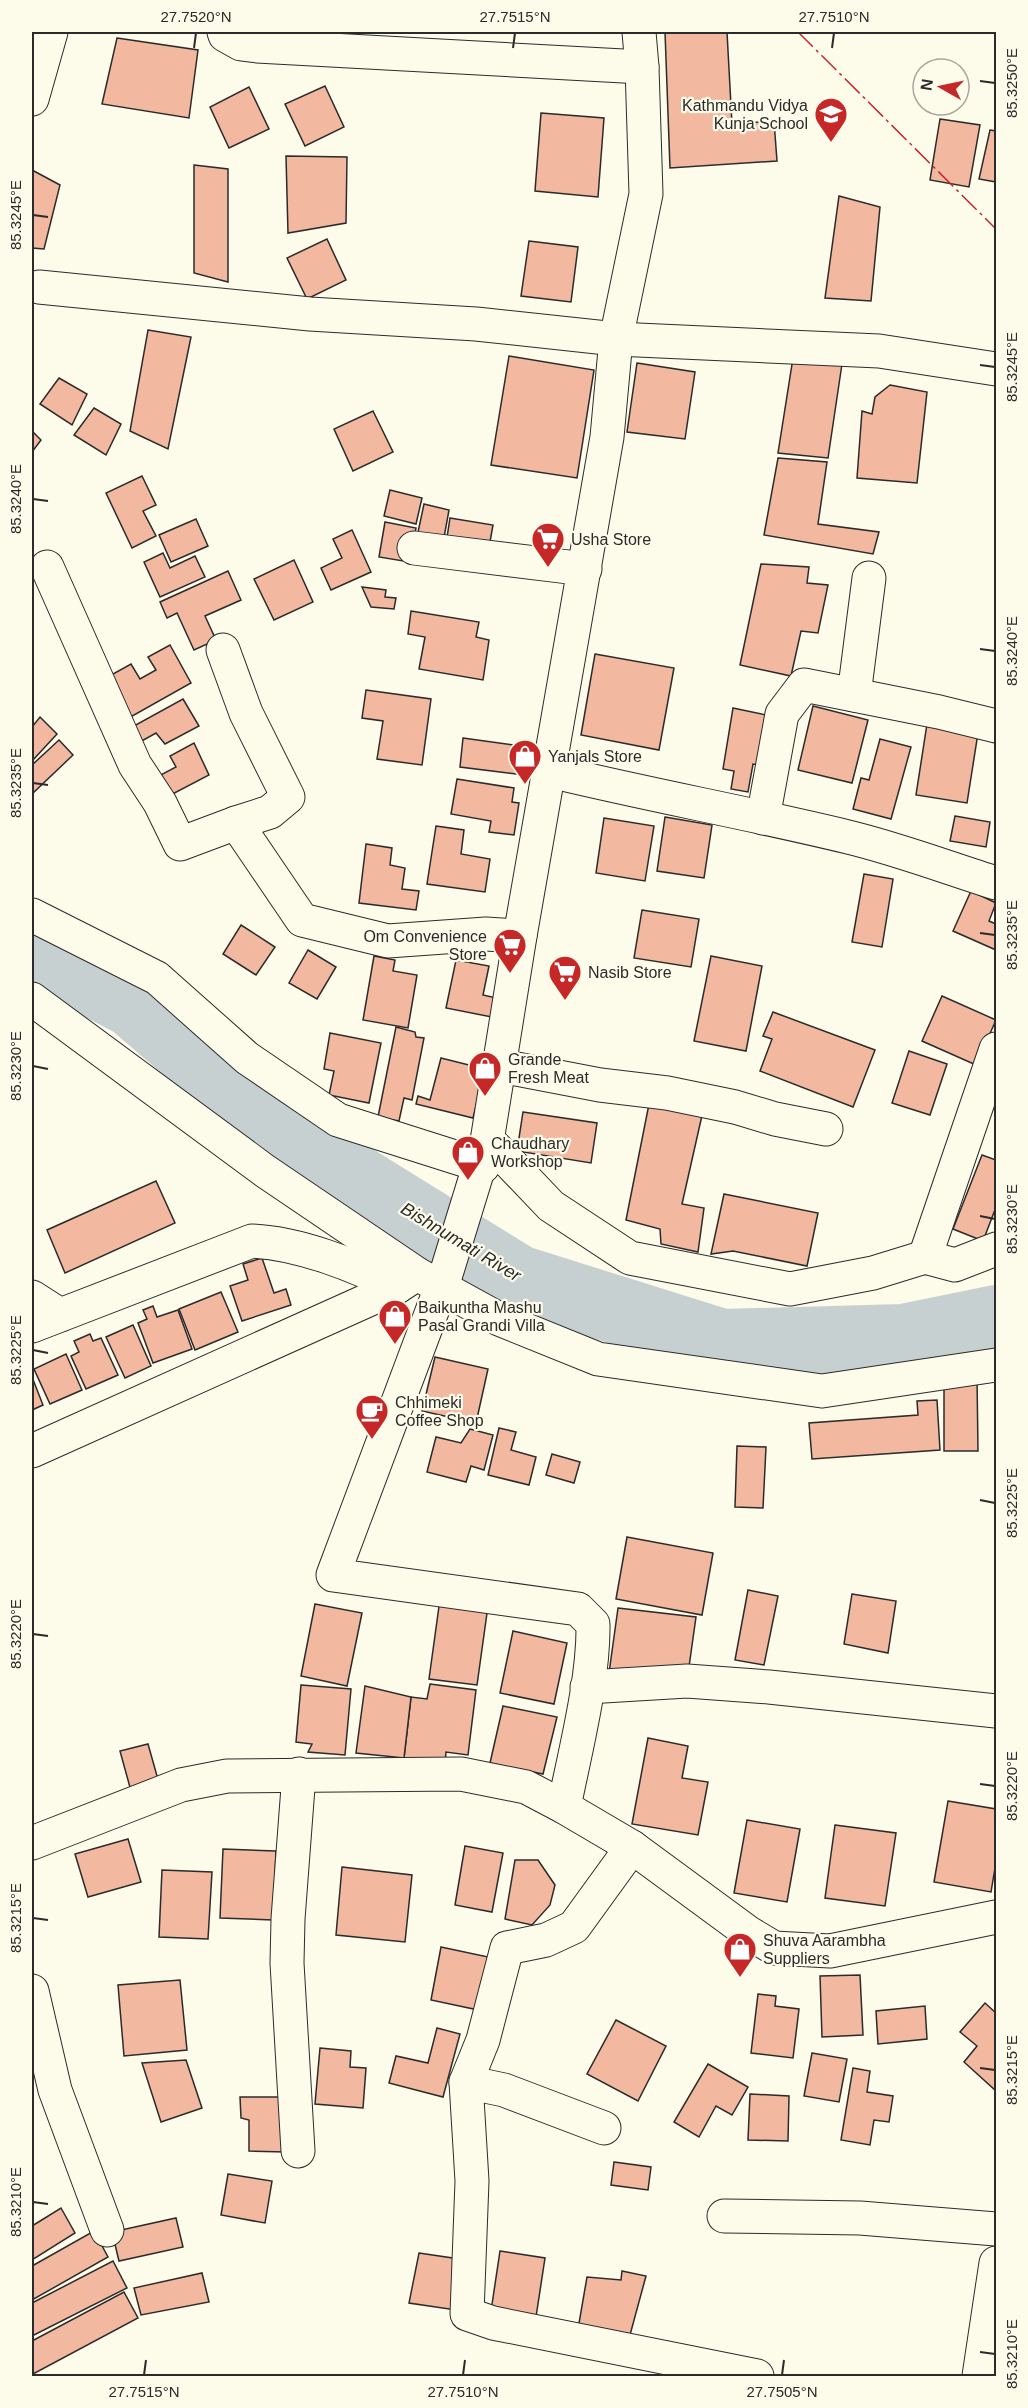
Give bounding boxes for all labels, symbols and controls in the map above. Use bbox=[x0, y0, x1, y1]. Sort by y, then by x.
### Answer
text: 27.7520°N bbox=[160, 8, 232, 25]
text: 27.7515°N bbox=[479, 8, 551, 25]
text: 27.7510°N bbox=[798, 8, 870, 25]
text: 85.3250°E bbox=[1003, 48, 1020, 118]
north arrow bbox=[911, 57, 971, 117]
text: N bbox=[917, 78, 936, 92]
school or university icon: Kathmandu Vidya Kunja School bbox=[813, 96, 849, 143]
place label: Kathmandu Vidya Kunja School bbox=[682, 97, 808, 132]
text: 85.3245°E bbox=[7, 180, 24, 250]
text: 85.3245°E bbox=[1003, 332, 1020, 402]
text: 85.3240°E bbox=[7, 464, 24, 534]
supermarket icon: Usha Store bbox=[530, 521, 566, 568]
place label: Usha Store bbox=[571, 531, 651, 548]
text: 85.3240°E bbox=[1003, 616, 1020, 686]
shop icon: Yanjals Store bbox=[507, 738, 543, 785]
text: 85.3235°E bbox=[7, 748, 24, 818]
place label: Yanjals Store bbox=[548, 748, 642, 765]
text: 85.3235°E bbox=[1003, 900, 1020, 970]
supermarket icon: Om Convenience Store bbox=[492, 927, 528, 974]
place label: Om Convenience Store bbox=[363, 928, 487, 963]
supermarket icon: Nasib Store bbox=[547, 954, 583, 1001]
place label: Nasib Store bbox=[588, 964, 672, 981]
text: 85.3230°E bbox=[7, 1031, 24, 1101]
shop icon: Grande Fresh Meat bbox=[467, 1050, 503, 1097]
place label: Grande Fresh Meat bbox=[508, 1051, 589, 1086]
shop icon: Chaudhary Workshop bbox=[450, 1134, 486, 1181]
place label: Chaudhary Workshop bbox=[491, 1135, 569, 1170]
text: 85.3230°E bbox=[1003, 1184, 1020, 1254]
water label: Bishnumati River bbox=[398, 1198, 525, 1286]
shop icon: Baikuntha Mashu Pasal Grandi Villa bbox=[377, 1298, 413, 1345]
place label: Baikuntha Mashu Pasal Grandi Villa bbox=[418, 1299, 545, 1334]
text: 85.3225°E bbox=[7, 1315, 24, 1385]
cafe icon: Chhimeki Coffee Shop bbox=[354, 1393, 390, 1440]
place label: Chhimeki Coffee Shop bbox=[395, 1394, 484, 1429]
text: 85.3225°E bbox=[1003, 1468, 1020, 1538]
text: 85.3220°E bbox=[7, 1599, 24, 1669]
text: 85.3220°E bbox=[1003, 1751, 1020, 1821]
text: 85.3215°E bbox=[7, 1883, 24, 1953]
shop icon: Shuva Aarambha Suppliers bbox=[722, 1931, 758, 1978]
place label: Shuva Aarambha Suppliers bbox=[763, 1932, 886, 1967]
text: 85.3215°E bbox=[1003, 2035, 1020, 2105]
text: 85.3210°E bbox=[7, 2167, 24, 2237]
text: 85.3210°E bbox=[1003, 2319, 1020, 2389]
text: 27.7515°N bbox=[108, 2383, 180, 2400]
text: 27.7510°N bbox=[427, 2383, 499, 2400]
text: 27.7505°N bbox=[746, 2383, 818, 2400]

